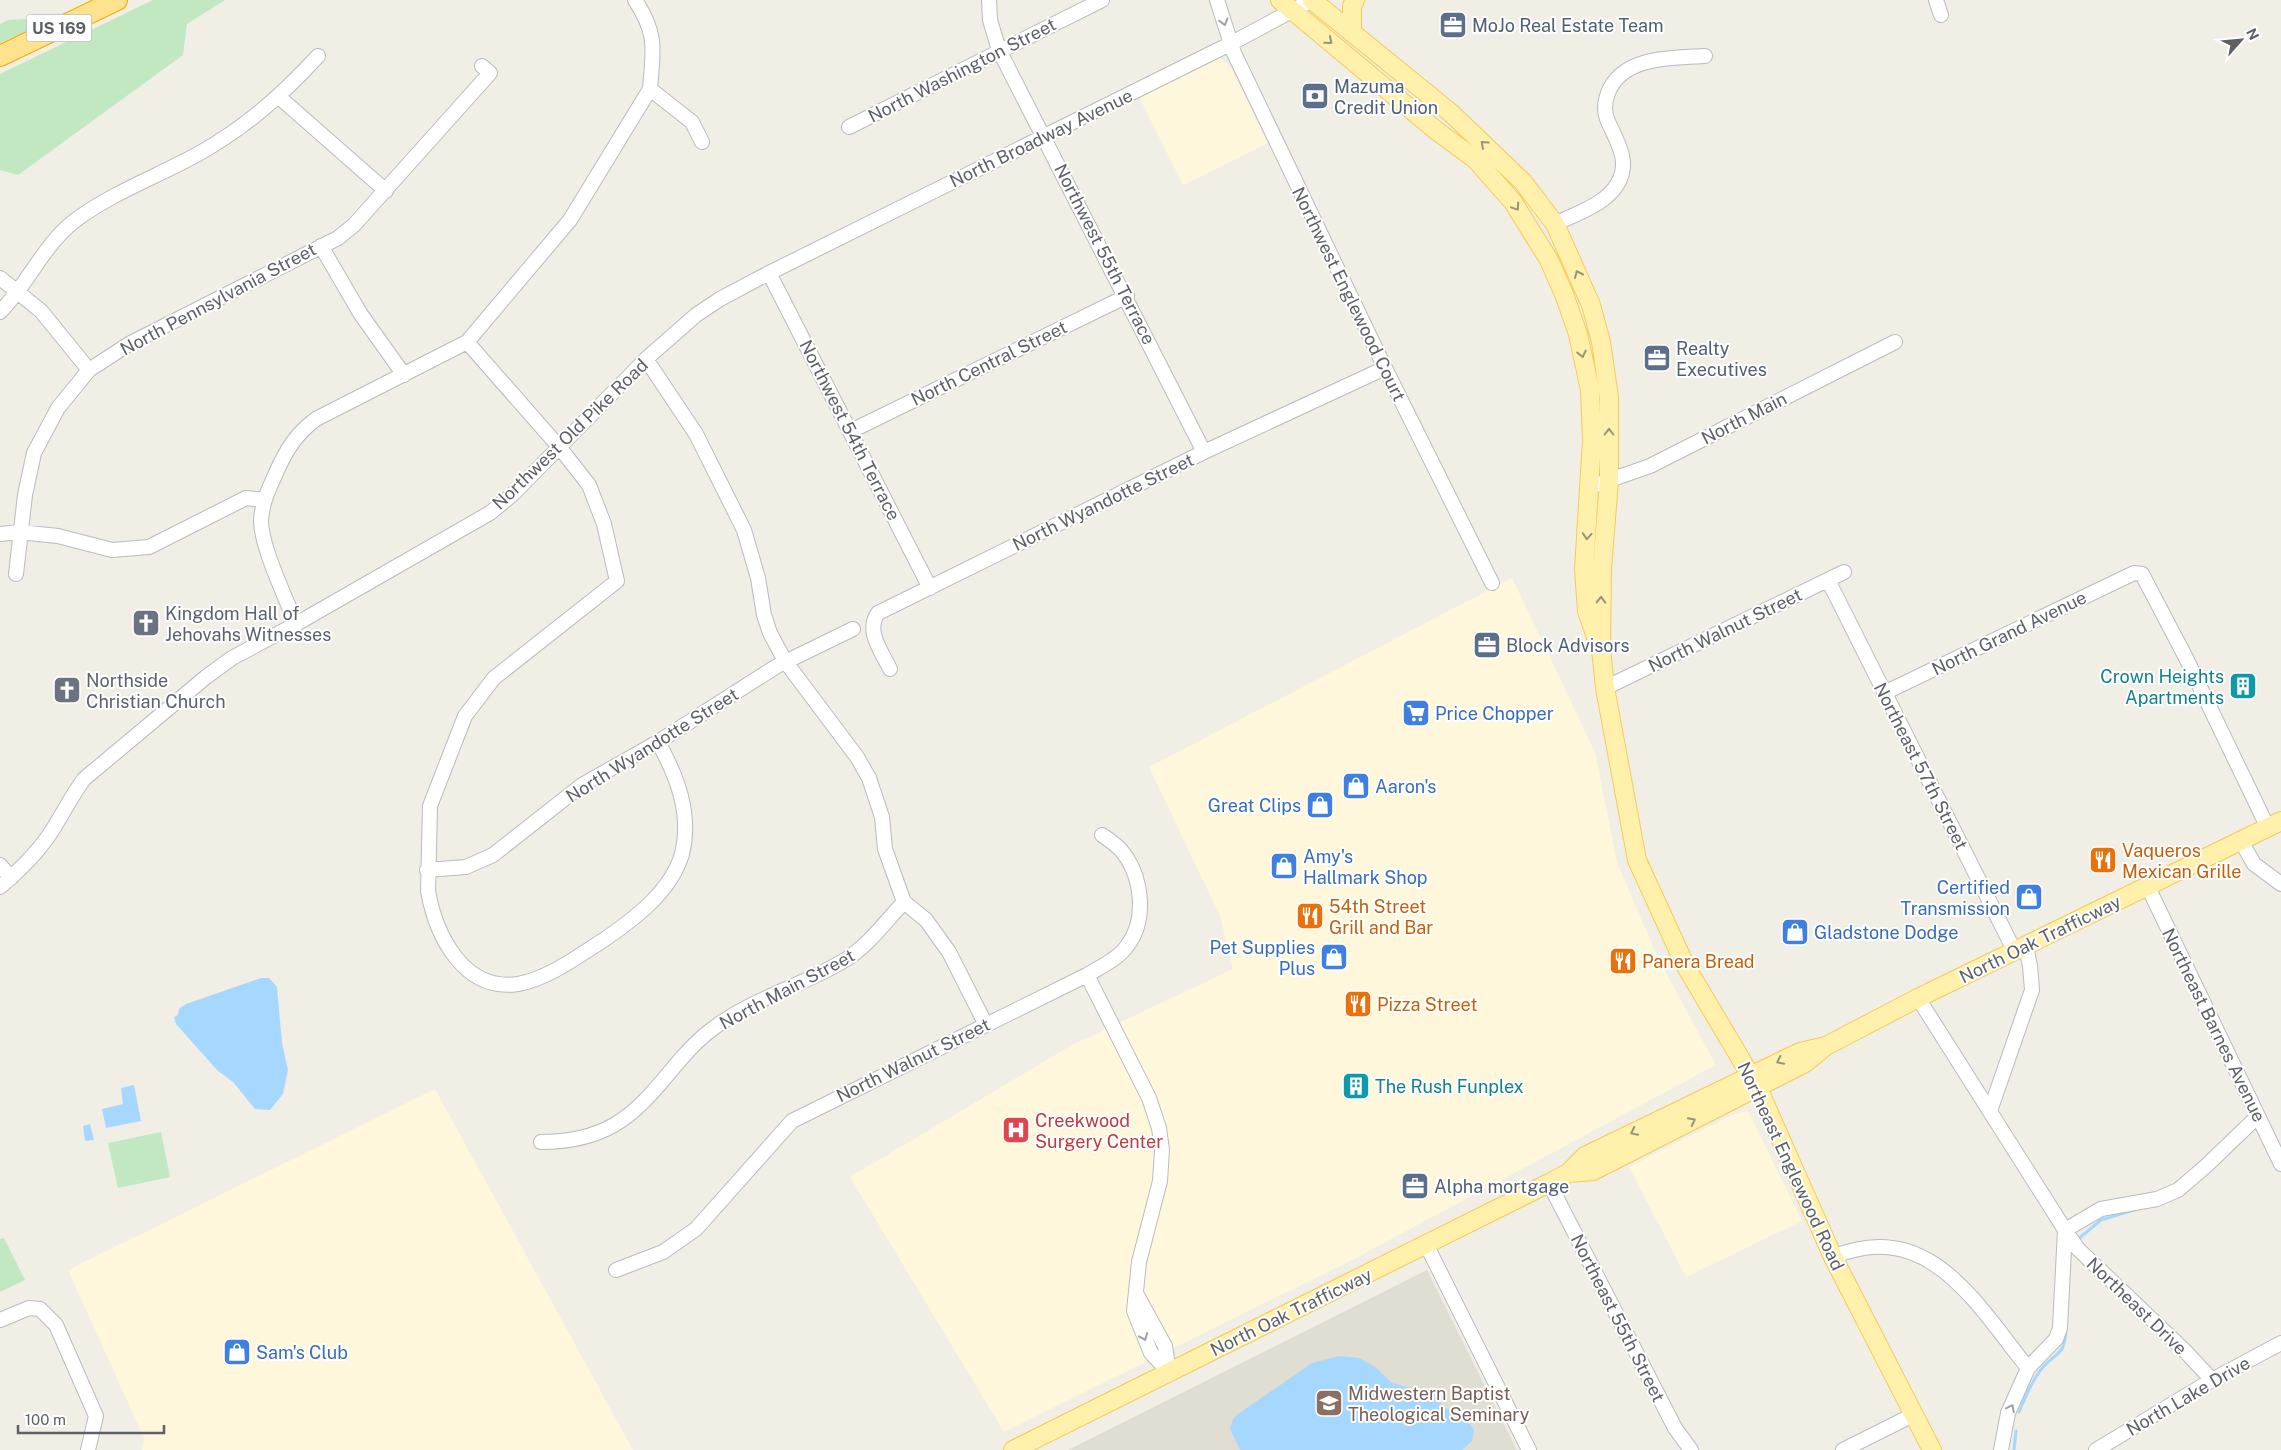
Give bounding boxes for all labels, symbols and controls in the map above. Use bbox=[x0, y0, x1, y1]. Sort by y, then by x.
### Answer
office icon: MoJo Real Estate Team bbox=[1438, 10, 1468, 40]
street label: North Washington Street bbox=[865, 13, 1059, 127]
road number: US 169 bbox=[27, 14, 92, 42]
place label: MoJo Real Estate Team bbox=[1472, 15, 1664, 36]
north arrow bbox=[2216, 15, 2266, 65]
one-way arrow bbox=[1218, 17, 1229, 26]
text: N bbox=[2243, 26, 2262, 43]
one-way arrow bbox=[1324, 36, 1333, 45]
place label: Mazuma Credit Union bbox=[1334, 76, 1438, 118]
bank icon: Mazuma Credit Union bbox=[1300, 81, 1330, 111]
street label: North Broadway Avenue bbox=[946, 84, 1136, 192]
one-way arrow bbox=[1481, 141, 1490, 150]
street label: Northwest 55th Terrace bbox=[1050, 160, 1160, 348]
street label: Northwest Englewood Court bbox=[1288, 184, 1410, 404]
one-way arrow bbox=[1509, 201, 1519, 210]
street label: North Pennsylvania Street bbox=[117, 238, 319, 360]
one-way arrow bbox=[1574, 271, 1584, 280]
street label: North Central Street bbox=[908, 316, 1070, 410]
street label: Northwest 54th Terrace bbox=[795, 336, 905, 524]
place label: Realty Executives bbox=[1676, 338, 1767, 380]
office icon: Realty Executives bbox=[1642, 343, 1672, 373]
one-way arrow bbox=[1576, 349, 1587, 358]
street label: Northwest Old Pike Road bbox=[488, 354, 652, 514]
street label: North Main bbox=[1698, 388, 1790, 448]
one-way arrow bbox=[1604, 428, 1614, 436]
street label: North Wyandotte Street bbox=[1009, 449, 1197, 555]
one-way arrow bbox=[1581, 532, 1592, 540]
street label: North Walnut Street bbox=[1645, 584, 1805, 676]
street label: North Grand Avenue bbox=[1928, 586, 2090, 680]
one-way arrow bbox=[1596, 596, 1606, 604]
place label: Kingdom Hall of Jehovahs Witnesses bbox=[165, 603, 331, 645]
church icon: Kingdom Hall of Jehovahs Witnesses bbox=[131, 608, 161, 638]
office icon: Block Advisors bbox=[1472, 630, 1502, 660]
place label: Block Advisors bbox=[1506, 635, 1630, 656]
place label: Crown Heights Apartments bbox=[2100, 666, 2224, 708]
place label: Northside Christian Church bbox=[86, 670, 226, 712]
building icon: Crown Heights Apartments bbox=[2228, 671, 2258, 701]
church icon: Northside Christian Church bbox=[52, 675, 82, 705]
street label: Northeast 57th Street bbox=[1870, 679, 1972, 853]
street label: North Wyandotte Street bbox=[562, 683, 742, 807]
supermarket icon: Price Chopper bbox=[1401, 698, 1431, 728]
place label: Price Chopper bbox=[1435, 703, 1554, 724]
shop icon: Aaron's bbox=[1341, 771, 1371, 801]
place label: Aaron's bbox=[1375, 776, 1436, 797]
shop icon: Great Clips bbox=[1305, 790, 1335, 820]
place label: Great Clips bbox=[1208, 795, 1301, 816]
place label: Vaqueros Mexican Grille bbox=[2122, 840, 2242, 882]
restaurant icon: Vaqueros Mexican Grille bbox=[2088, 845, 2118, 875]
place label: Amy's Hallmark Shop bbox=[1303, 846, 1428, 888]
shop icon: Amy's Hallmark Shop bbox=[1269, 851, 1299, 881]
place label: Certified Transmission bbox=[1901, 877, 2010, 919]
shop icon: Certified Transmission bbox=[2014, 882, 2044, 912]
street label: North Oak Trafficway bbox=[1956, 891, 2124, 987]
place label: 54th Street Grill and Bar bbox=[1329, 896, 1433, 938]
restaurant icon: 54th Street Grill and Bar bbox=[1295, 901, 1325, 931]
shop icon: Gladstone Dodge bbox=[1780, 917, 1810, 947]
place label: Gladstone Dodge bbox=[1814, 922, 1958, 943]
street label: Northeast Barnes Avenue bbox=[2158, 925, 2270, 1125]
place label: Pet Supplies Plus bbox=[1209, 937, 1315, 979]
shop icon: Pet Supplies Plus bbox=[1319, 942, 1349, 972]
street label: North Main Street bbox=[716, 945, 858, 1033]
restaurant icon: Panera Bread bbox=[1608, 946, 1638, 976]
place label: Panera Bread bbox=[1642, 951, 1755, 972]
restaurant icon: Pizza Street bbox=[1343, 989, 1373, 1019]
place label: Pizza Street bbox=[1377, 994, 1477, 1015]
street label: North Walnut Street bbox=[833, 1014, 993, 1106]
one-way arrow bbox=[1777, 1055, 1786, 1065]
street label: Northeast Englewood Road bbox=[1733, 1058, 1849, 1274]
building icon: The Rush Funplex bbox=[1341, 1071, 1371, 1101]
place label: The Rush Funplex bbox=[1375, 1076, 1524, 1097]
place label: Creekwood Surgery Center bbox=[1035, 1110, 1163, 1152]
hospital icon: Creekwood Surgery Center bbox=[1001, 1115, 1031, 1145]
one-way arrow bbox=[1687, 1117, 1696, 1127]
one-way arrow bbox=[1630, 1126, 1639, 1136]
office icon: Alpha mortgage bbox=[1400, 1171, 1430, 1201]
place label: Alpha mortgage bbox=[1434, 1176, 1569, 1197]
street label: Northeast 55th Street bbox=[1567, 1231, 1669, 1405]
street label: Northeast Drive bbox=[2083, 1253, 2191, 1359]
street label: North Oak Trafficway bbox=[1207, 1264, 1375, 1360]
one-way arrow bbox=[1138, 1332, 1148, 1341]
shop icon: Sam's Club bbox=[222, 1337, 252, 1367]
place label: Sam's Club bbox=[256, 1342, 348, 1363]
street label: North Lake Drive bbox=[2122, 1352, 2254, 1440]
place label: Midwestern Baptist Theological Seminary bbox=[1348, 1383, 1530, 1425]
school or university icon: Midwestern Baptist Theological Seminary bbox=[1314, 1388, 1344, 1418]
scale bar bbox=[18, 1402, 164, 1434]
one-way arrow bbox=[2005, 1404, 2015, 1413]
text: 100 m bbox=[25, 1411, 66, 1428]

